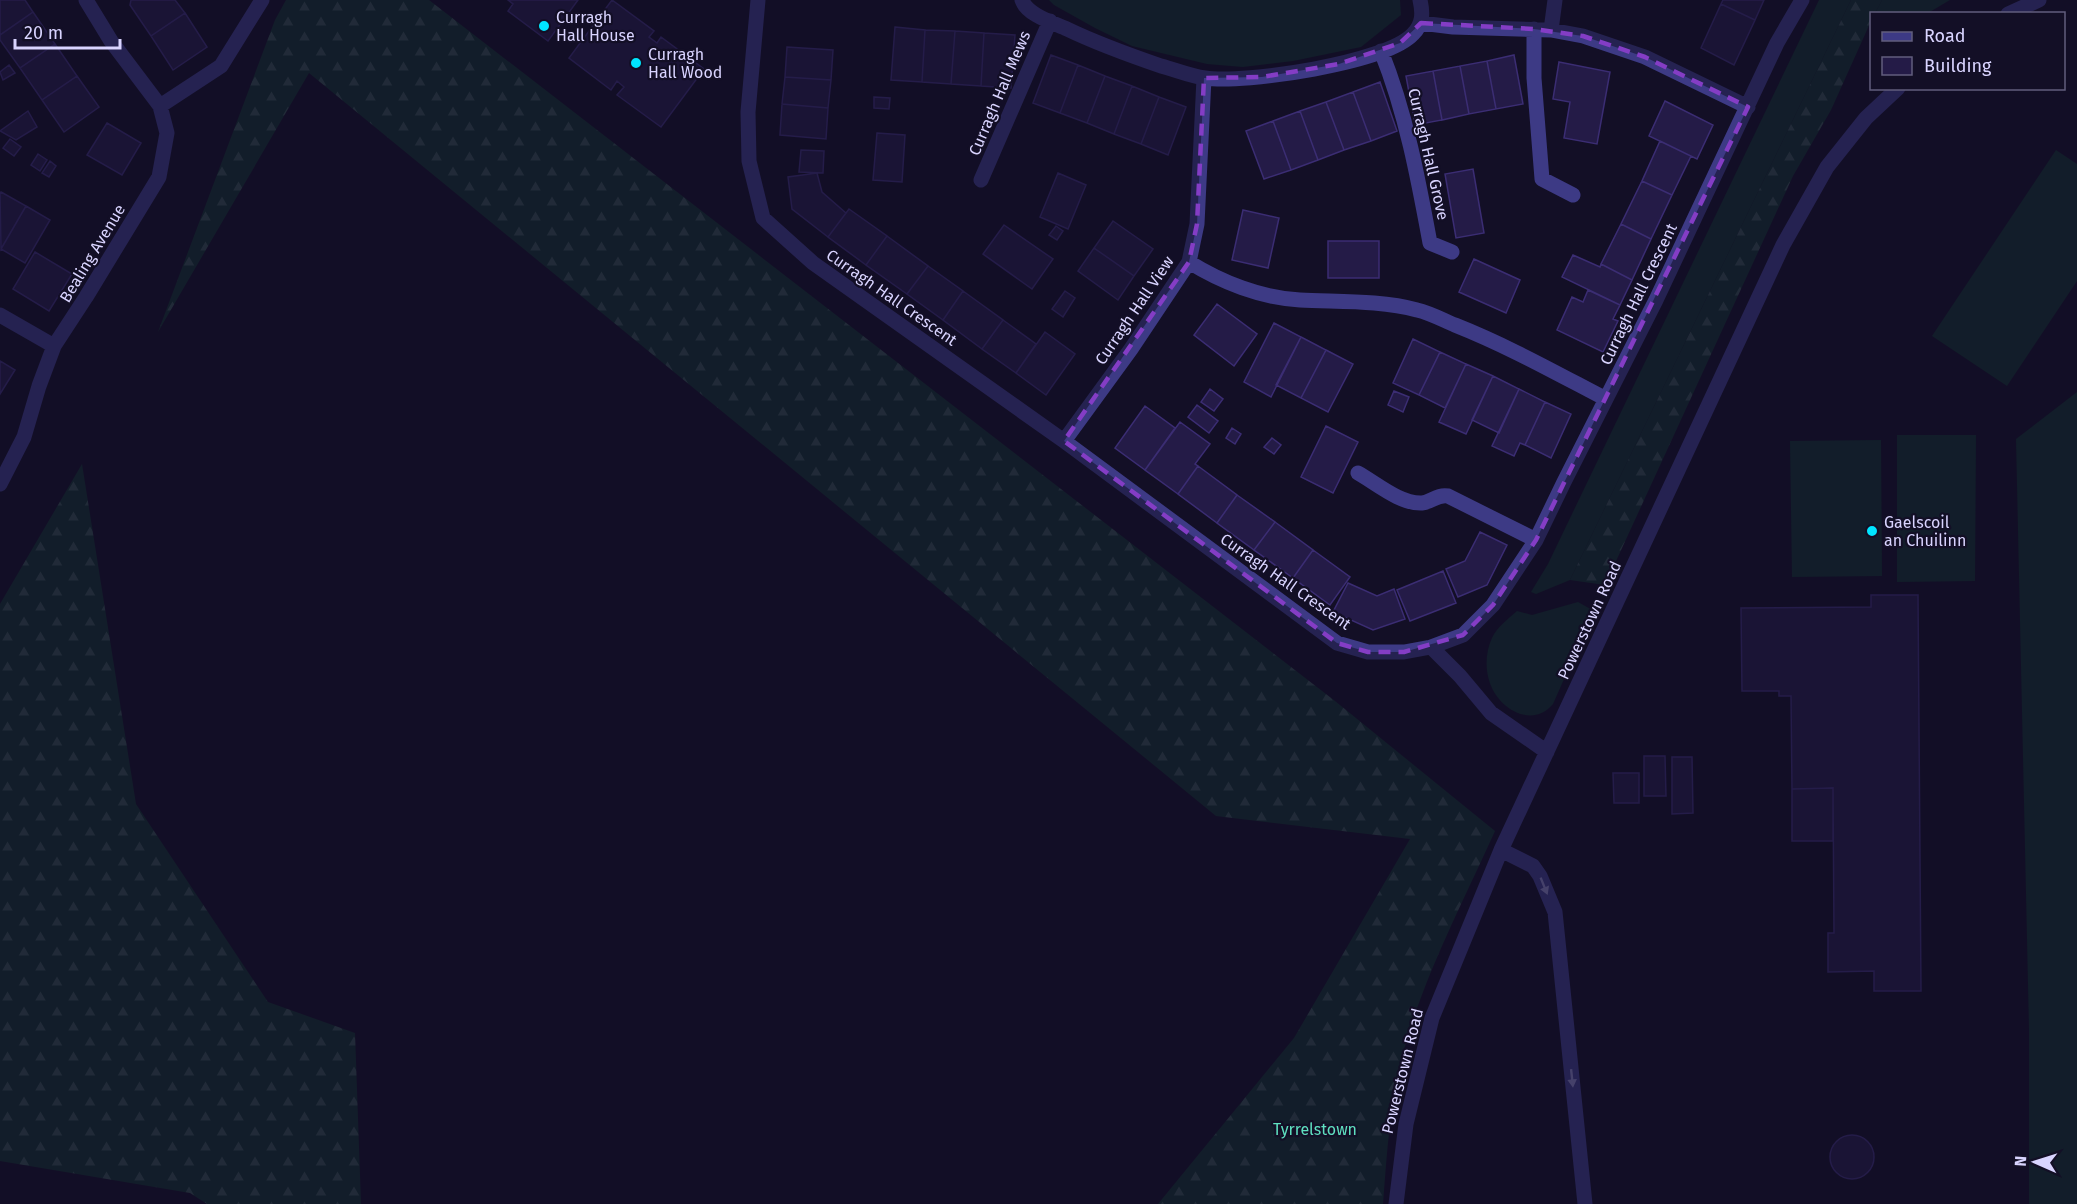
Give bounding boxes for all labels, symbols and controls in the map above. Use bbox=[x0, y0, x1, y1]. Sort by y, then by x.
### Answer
place label: Curragh Hall House bbox=[556, 8, 635, 45]
scale bar bbox=[15, 12, 120, 50]
legend bbox=[1870, 12, 2065, 90]
marker: Curragh Hall House bbox=[537, 19, 551, 33]
text: 20 m bbox=[24, 22, 63, 44]
text: Road bbox=[1924, 25, 1966, 47]
street label: Curragh Hall Mews bbox=[965, 28, 1034, 158]
place label: Curragh Hall Wood bbox=[648, 45, 722, 82]
text: Building bbox=[1924, 55, 1992, 77]
marker: Curragh Hall Wood bbox=[629, 56, 643, 70]
street label: Curragh Hall Grove bbox=[1404, 86, 1453, 222]
street label: Bealing Avenue bbox=[56, 201, 129, 306]
street label: Curragh Hall Crescent bbox=[1596, 220, 1681, 368]
street label: Curragh Hall Crescent bbox=[823, 245, 961, 350]
street label: Curragh Hall View bbox=[1091, 252, 1178, 368]
place label: Gaelscoil an Chuilinn bbox=[1884, 513, 1966, 550]
marker: Gaelscoil an Chuilinn bbox=[1865, 524, 1879, 538]
street label: Curragh Hall Crescent bbox=[1217, 529, 1355, 634]
street label: Powerstown Road bbox=[1554, 558, 1625, 683]
one-way arrow bbox=[1540, 877, 1549, 895]
street label: Powerstown Road bbox=[1378, 1006, 1427, 1136]
one-way arrow bbox=[1567, 1069, 1577, 1088]
park label: Tyrrelstown bbox=[1273, 1120, 1357, 1139]
north arrow bbox=[2005, 1132, 2065, 1192]
text: N bbox=[2011, 1155, 2030, 1167]

